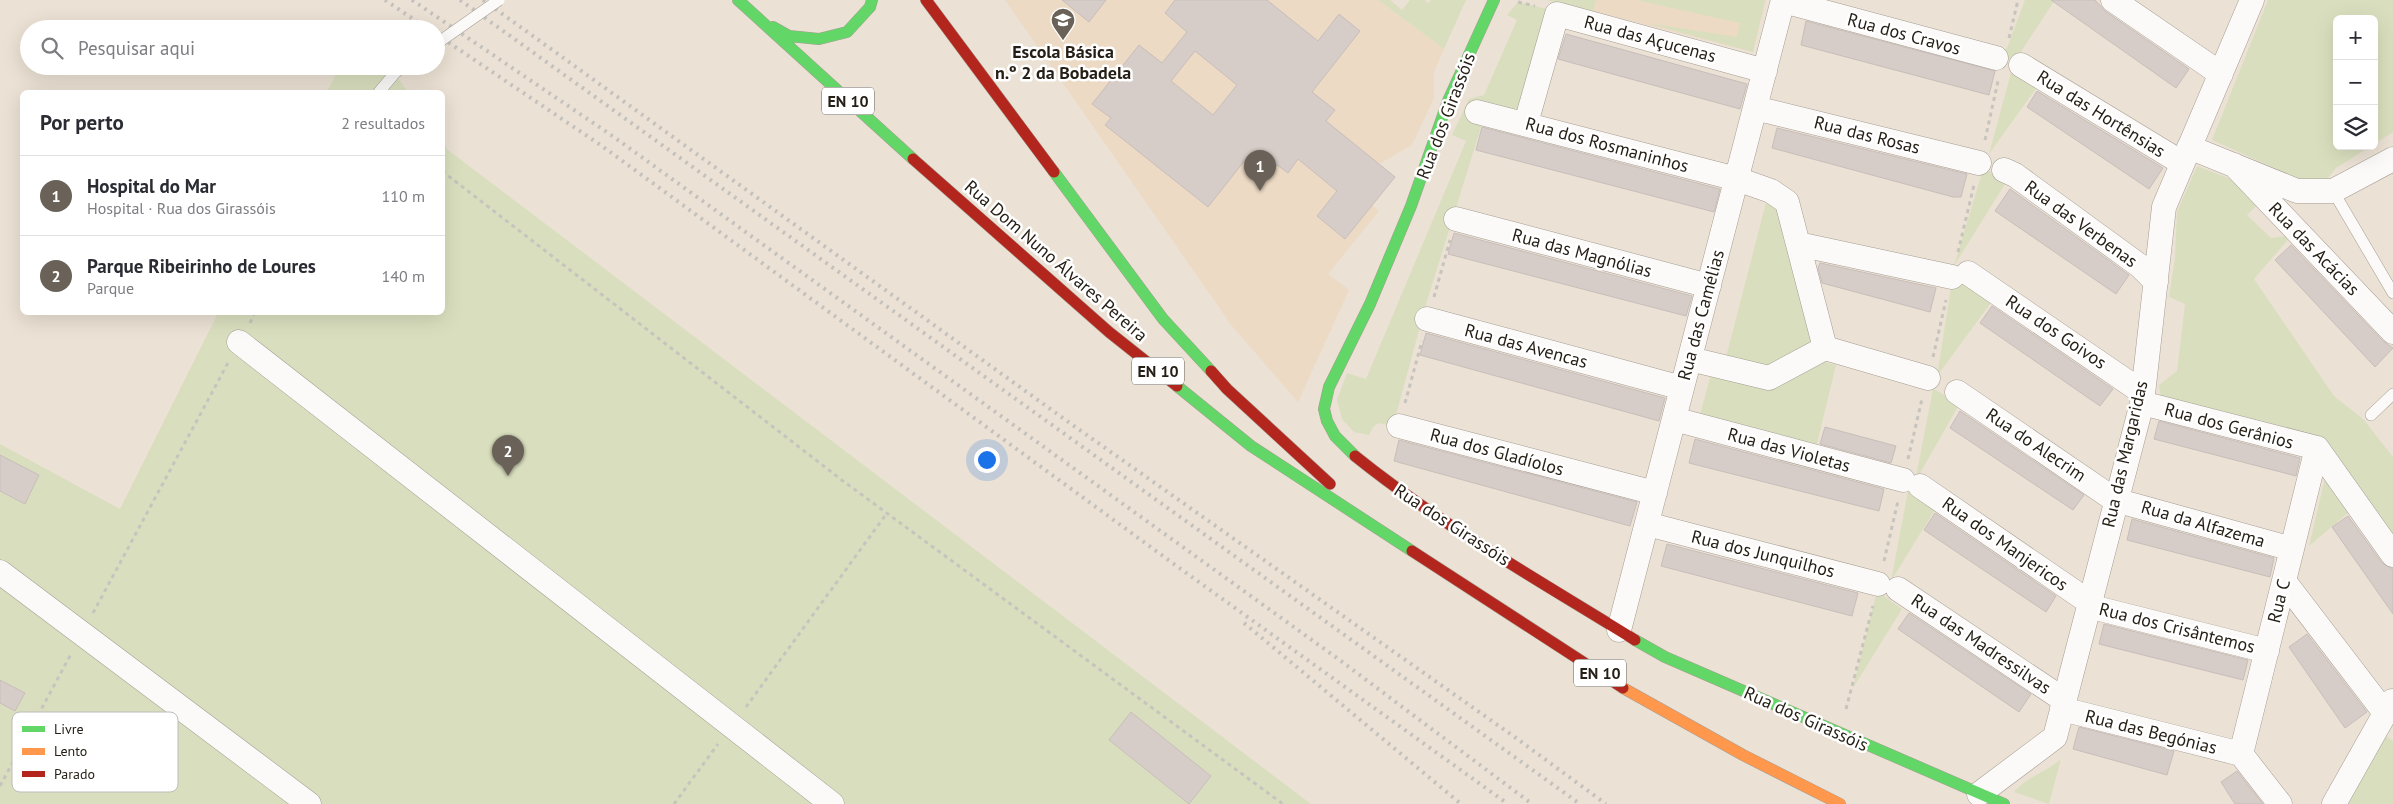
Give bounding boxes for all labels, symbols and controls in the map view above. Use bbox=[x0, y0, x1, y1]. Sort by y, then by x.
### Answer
school or university icon: Escola Básica n.º 2 da Bobadela bbox=[1050, 7, 1076, 41]
street label: Rua dos Cravos bbox=[1845, 7, 1963, 60]
street label: Rua das Açucenas bbox=[1582, 10, 1719, 67]
map controls bbox=[2333, 15, 2378, 150]
button: + bbox=[2333, 15, 2378, 60]
search box bbox=[20, 20, 445, 75]
icon: search bbox=[38, 34, 66, 62]
text: Pesquisar aqui bbox=[78, 36, 195, 60]
place label: Escola Básica n.º 2 da Bobadela bbox=[995, 40, 1131, 84]
street label: Rua dos Girassóis bbox=[1411, 49, 1480, 182]
button: − bbox=[2333, 60, 2378, 105]
street label: Rua das Hortênsias bbox=[2033, 65, 2170, 162]
road number: EN 10 bbox=[822, 88, 874, 114]
button: layers bbox=[2333, 105, 2378, 150]
text: Por perto bbox=[40, 109, 124, 136]
street label: Rua das Rosas bbox=[1812, 110, 1923, 159]
street label: Rua dos Rosmaninhos bbox=[1523, 112, 1691, 177]
text: 2 resultados bbox=[341, 113, 425, 133]
pin: 1 bbox=[1244, 150, 1276, 191]
text: Hospital do Mar bbox=[87, 174, 216, 198]
street label: Rua Dom Nuno Álvares Pereira bbox=[960, 175, 1153, 346]
street label: Rua das Verbenas bbox=[2020, 175, 2142, 272]
text: 1 bbox=[51, 186, 61, 206]
text: 110 m bbox=[382, 186, 425, 206]
street label: Rua das Acácias bbox=[2264, 197, 2365, 300]
text: Hospital · Rua dos Girassóis bbox=[87, 198, 276, 218]
street label: Rua das Magnólias bbox=[1510, 223, 1655, 282]
street label: Rua das Camélias bbox=[1672, 247, 1729, 383]
text: Parque Ribeirinho de Loures bbox=[87, 254, 316, 278]
text: 2 bbox=[51, 266, 61, 286]
text: 140 m bbox=[382, 266, 425, 286]
text: Parque bbox=[87, 278, 134, 298]
street label: Rua dos Goivos bbox=[2001, 289, 2111, 374]
street label: Rua das Avencas bbox=[1462, 318, 1590, 373]
road number: EN 10 bbox=[1132, 358, 1184, 384]
street label: Rua das Margaridas bbox=[2096, 378, 2153, 530]
street label: Rua dos Gerânios bbox=[2162, 397, 2296, 454]
street label: Rua do Alecrim bbox=[1982, 403, 2091, 487]
street label: Rua das Violetas bbox=[1725, 422, 1853, 477]
street label: Rua dos Gladíolos bbox=[1428, 423, 1567, 480]
pin: 2 bbox=[492, 435, 524, 476]
your location bbox=[974, 447, 1000, 473]
street label: Rua dos Girassóis bbox=[1390, 479, 1515, 571]
street label: Rua dos Manjericos bbox=[1938, 492, 2073, 596]
street label: Rua da Alfazema bbox=[2139, 495, 2268, 552]
street label: Rua dos Junquilhos bbox=[1689, 525, 1837, 582]
street label: Rua C bbox=[2262, 577, 2295, 625]
street label: Rua das Madressilvas bbox=[1907, 588, 2055, 699]
street label: Rua dos Crisântemos bbox=[2097, 597, 2257, 658]
road number: EN 10 bbox=[1574, 660, 1626, 686]
street label: Rua dos Girassóis bbox=[1740, 681, 1872, 756]
street label: Rua das Begónias bbox=[2083, 704, 2219, 759]
legend bbox=[12, 712, 178, 792]
text: Livre bbox=[54, 720, 84, 738]
text: Lento bbox=[54, 742, 87, 760]
text: Parado bbox=[54, 765, 95, 783]

